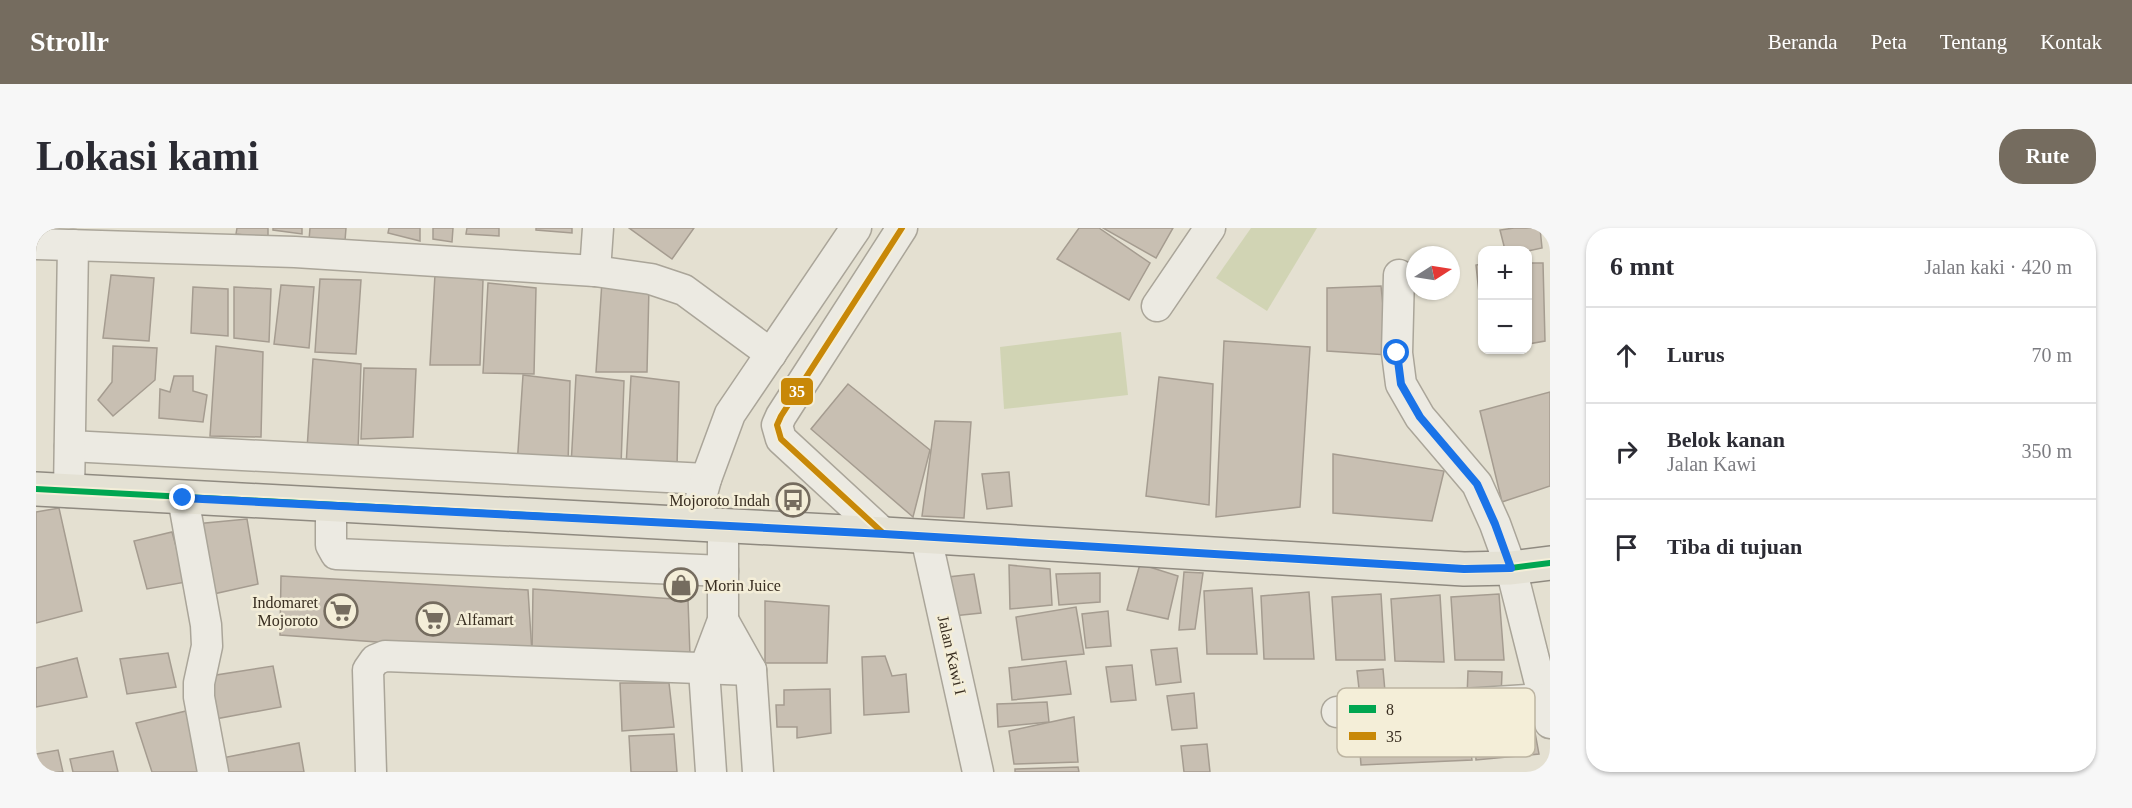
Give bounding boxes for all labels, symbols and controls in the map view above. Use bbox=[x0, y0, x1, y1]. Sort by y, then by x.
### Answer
text: Strollr bbox=[30, 26, 109, 57]
text: Beranda bbox=[1768, 30, 1838, 54]
text: Peta bbox=[1871, 30, 1907, 54]
text: Tentang bbox=[1940, 30, 2007, 54]
text: Kontak bbox=[2040, 30, 2102, 54]
button: Rute bbox=[1999, 129, 2096, 184]
text: Lokasi kami bbox=[36, 133, 259, 179]
north arrow bbox=[1406, 246, 1460, 300]
map controls bbox=[1478, 246, 1532, 354]
button: + bbox=[1478, 246, 1532, 300]
text: 6 mnt bbox=[1610, 252, 1674, 281]
text: Jalan kaki · 420 m bbox=[1924, 256, 2072, 278]
button: − bbox=[1478, 300, 1532, 354]
route start bbox=[1383, 339, 1409, 365]
icon: ahead bbox=[1610, 339, 1643, 372]
text: Lurus bbox=[1667, 342, 1724, 367]
text: 70 m bbox=[2031, 344, 2072, 366]
line badge: 35 bbox=[780, 377, 814, 406]
text: 35 bbox=[789, 383, 805, 400]
text: Belok kanan bbox=[1667, 427, 1785, 452]
icon: right bbox=[1610, 435, 1643, 468]
text: 350 m bbox=[2021, 440, 2072, 462]
text: Jalan Kawi bbox=[1667, 453, 1756, 475]
bus stop icon: Mojoroto Indah bbox=[775, 482, 811, 518]
route end bbox=[169, 484, 195, 510]
place label: Mojoroto Indah bbox=[669, 492, 770, 510]
icon: arrive bbox=[1610, 531, 1643, 564]
text: Tiba di tujuan bbox=[1667, 534, 1802, 559]
shop icon: Morin Juice bbox=[663, 567, 699, 603]
place label: Morin Juice bbox=[704, 577, 781, 594]
supermarket icon: Indomaret Mojoroto bbox=[323, 593, 359, 629]
place label: Indomaret Mojoroto bbox=[252, 594, 319, 630]
supermarket icon: Alfamart bbox=[415, 601, 451, 637]
place label: Alfamart bbox=[456, 611, 514, 628]
street label: Jalan Kawi I bbox=[935, 614, 969, 696]
legend bbox=[1337, 688, 1535, 757]
text: 8 bbox=[1386, 701, 1394, 718]
text: 35 bbox=[1386, 728, 1402, 745]

